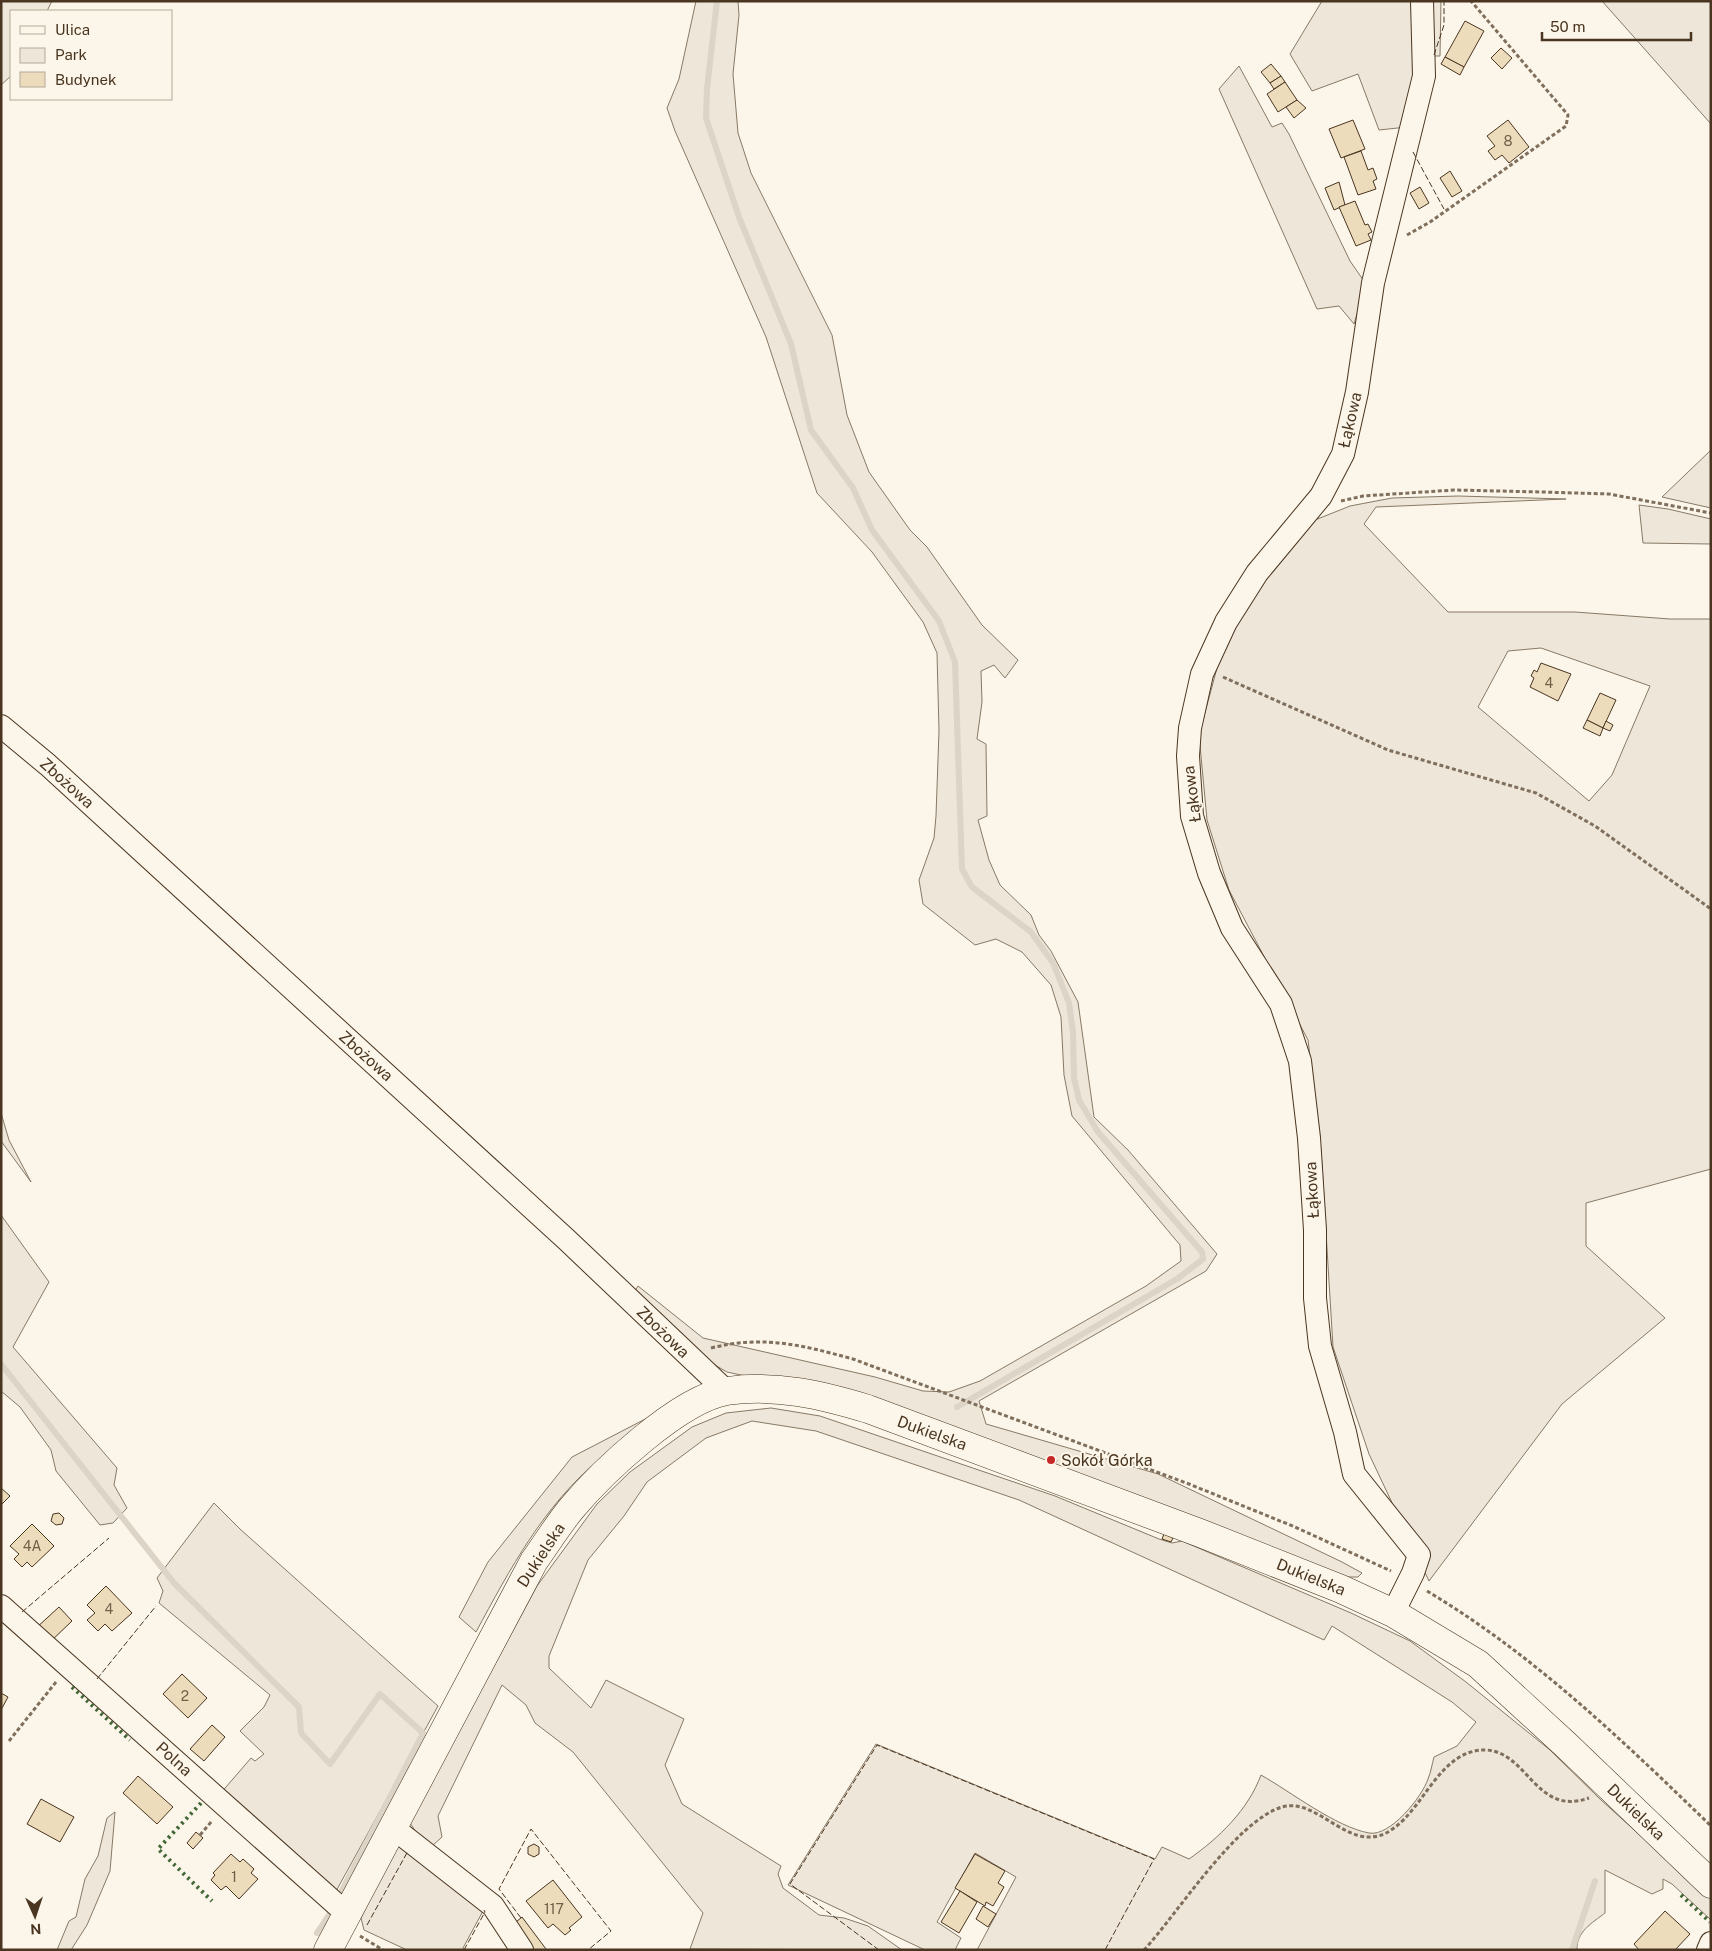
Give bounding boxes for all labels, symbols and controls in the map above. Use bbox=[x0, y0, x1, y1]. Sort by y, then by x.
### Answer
legend bbox=[10, 10, 172, 100]
scale bar bbox=[1542, 10, 1691, 42]
text: 50 m bbox=[1550, 18, 1585, 35]
text: Ulica bbox=[55, 21, 90, 38]
text: Park bbox=[55, 46, 87, 63]
text: Budynek bbox=[55, 71, 116, 88]
house number: 8 bbox=[1503, 133, 1513, 149]
street label: Łąkowa bbox=[1334, 390, 1366, 450]
house number: 4 bbox=[1545, 675, 1554, 691]
street label: Zbożowa bbox=[36, 754, 98, 812]
street label: Łąkowa bbox=[1179, 765, 1205, 823]
street label: Zbożowa bbox=[335, 1027, 397, 1085]
street label: Łąkowa bbox=[1301, 1161, 1323, 1219]
street label: Zbożowa bbox=[633, 1302, 693, 1362]
street label: Dukielska bbox=[895, 1412, 969, 1454]
place label: Sokół Górka bbox=[1061, 1451, 1153, 1470]
marker: Sokół Górka bbox=[1045, 1454, 1057, 1466]
street label: Dukielska bbox=[513, 1519, 569, 1591]
house number: 4A bbox=[23, 1538, 41, 1554]
street label: Dukielska bbox=[1274, 1555, 1348, 1599]
house number: 4 bbox=[105, 1601, 114, 1617]
house number: 2 bbox=[181, 1688, 189, 1704]
street label: Polna bbox=[152, 1738, 196, 1780]
street label: Dukielska bbox=[1603, 1780, 1669, 1844]
house number: 1 bbox=[231, 1869, 237, 1885]
north arrow bbox=[10, 1891, 60, 1941]
house number: 117 bbox=[544, 1901, 564, 1917]
text: N bbox=[30, 1921, 42, 1937]

